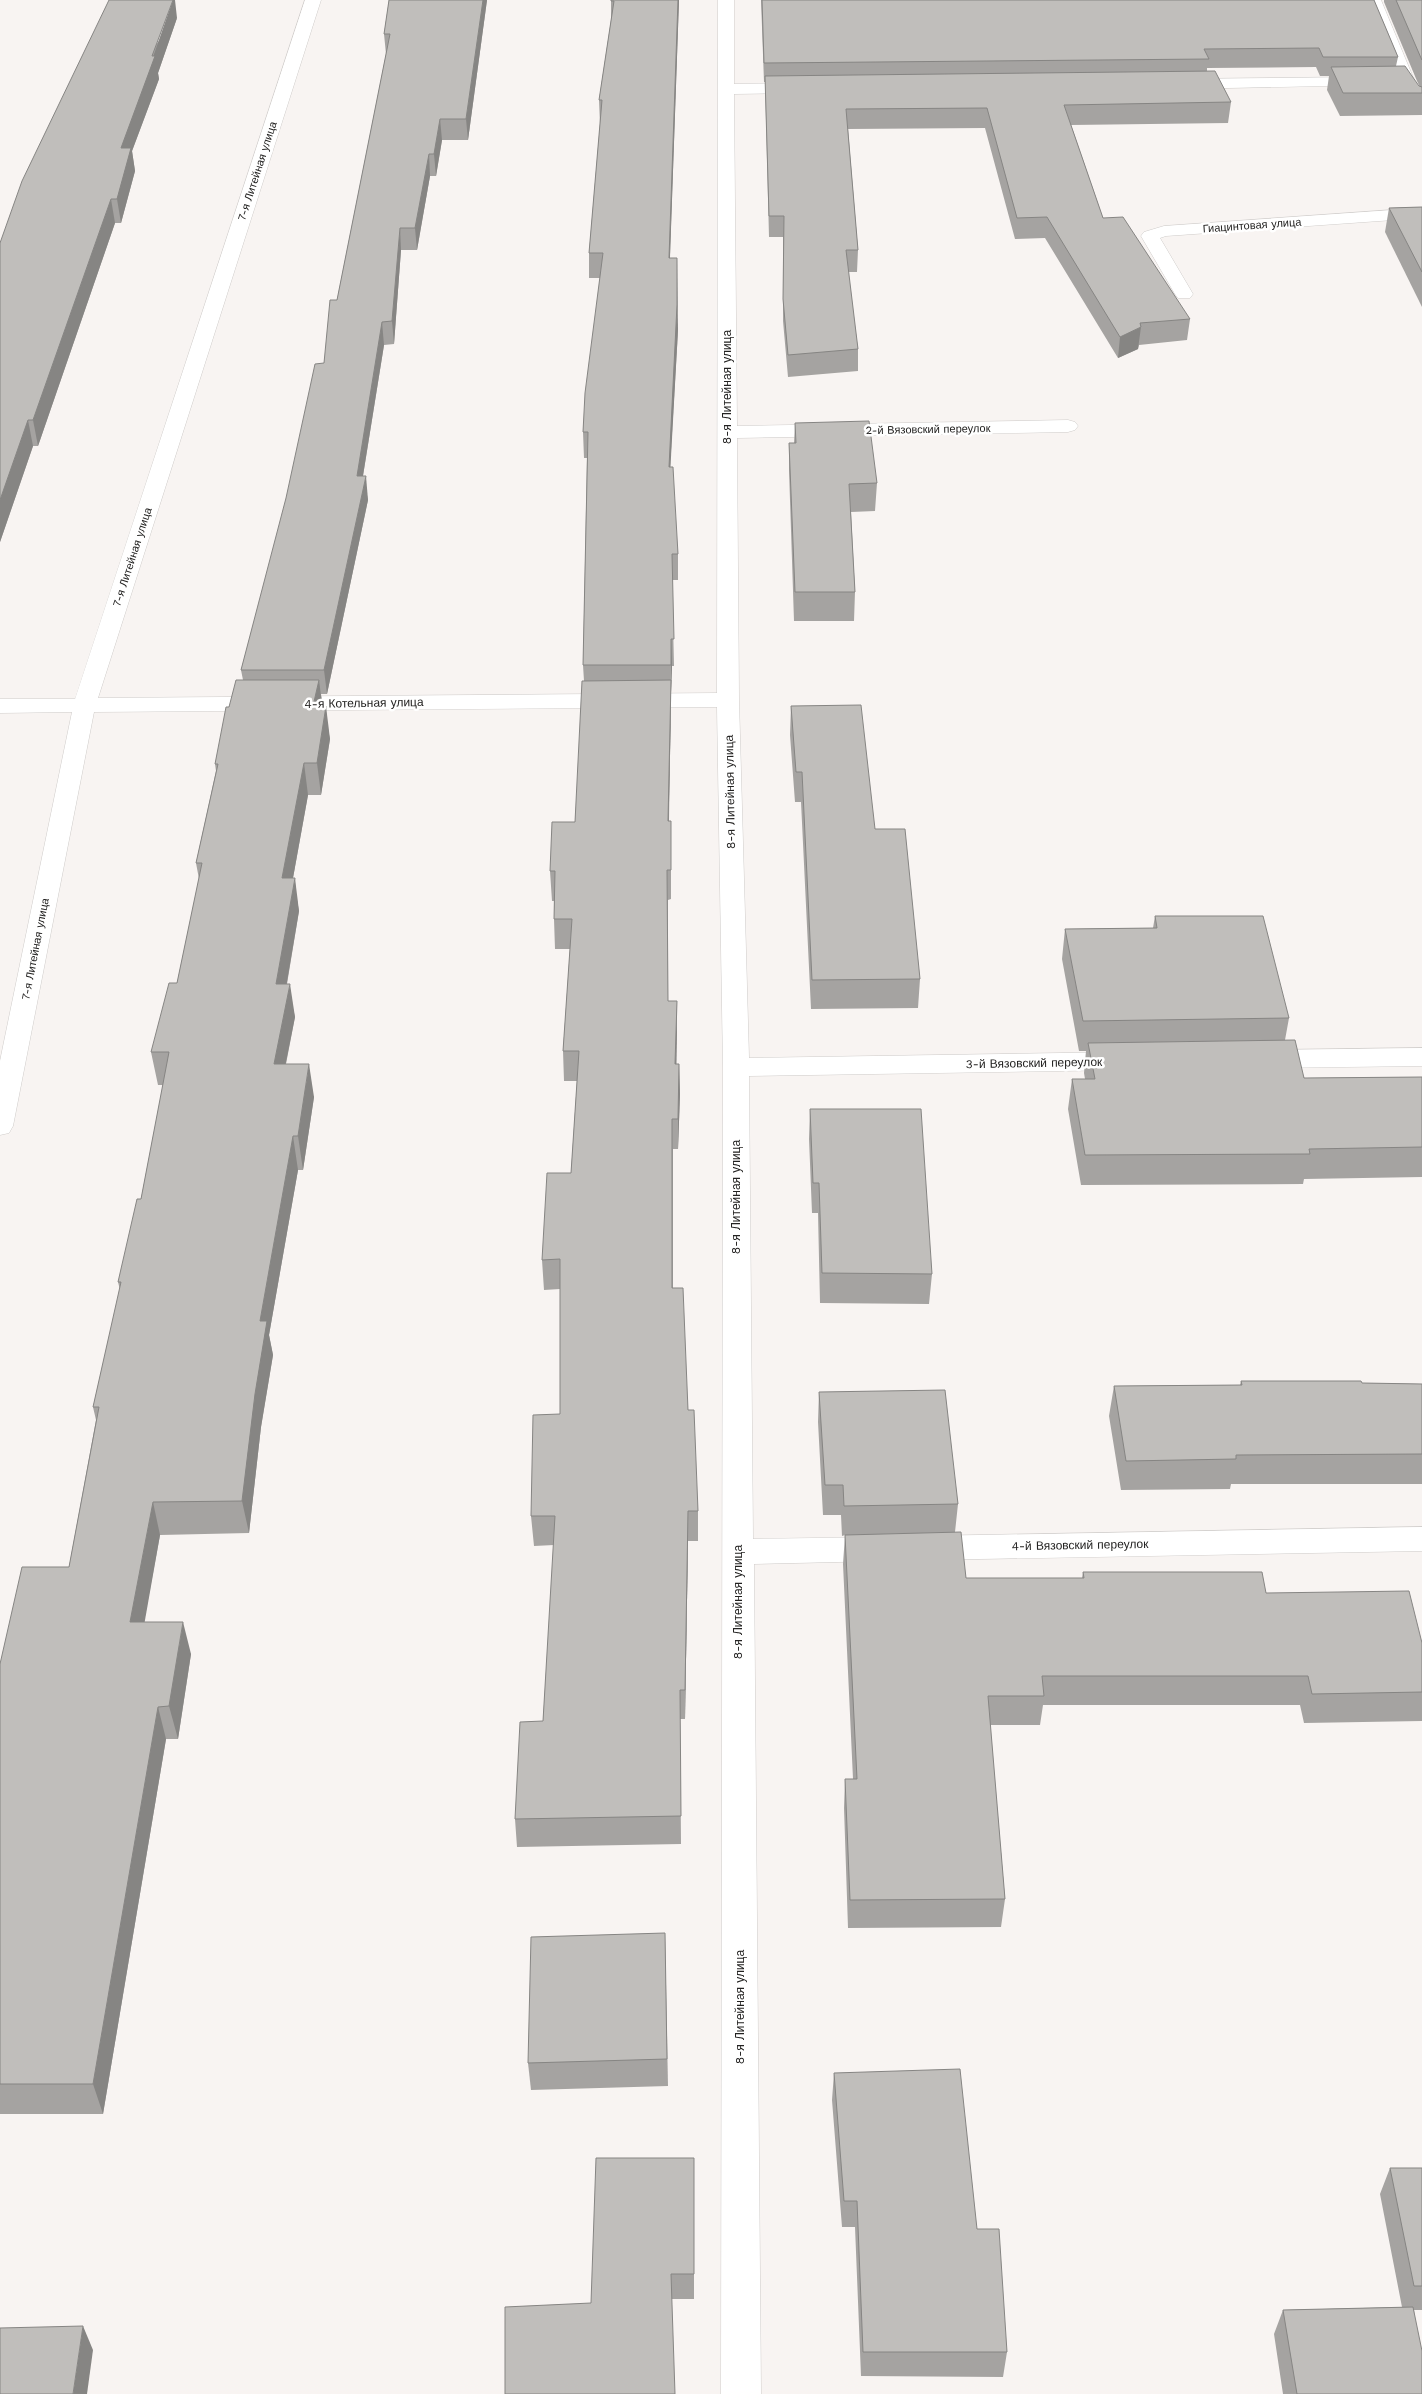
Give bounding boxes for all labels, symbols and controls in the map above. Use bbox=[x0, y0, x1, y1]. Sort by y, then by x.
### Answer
street label: 7-я Литейная улица bbox=[235, 119, 280, 222]
street label: Гиацинтовая улица bbox=[1202, 216, 1303, 235]
street label: 8-я Литейная улица bbox=[720, 330, 734, 444]
street label: 2-й Вязовский переулок bbox=[865, 422, 991, 437]
street label: 7-я Литейная улица bbox=[110, 505, 155, 608]
street label: 4-я Котельная улица bbox=[304, 695, 424, 711]
street label: 8-я Литейная улица bbox=[722, 734, 738, 849]
street label: 7-я Литейная улица bbox=[19, 896, 52, 1001]
street label: 3-й Вязовский переулок bbox=[966, 1055, 1103, 1071]
street label: 8-я Литейная улица bbox=[729, 1140, 743, 1254]
street label: 4-й Вязовский переулок bbox=[1011, 1537, 1149, 1553]
street label: 8-я Литейная улица bbox=[731, 1545, 745, 1659]
street label: 8-я Литейная улица bbox=[733, 1950, 747, 2064]

